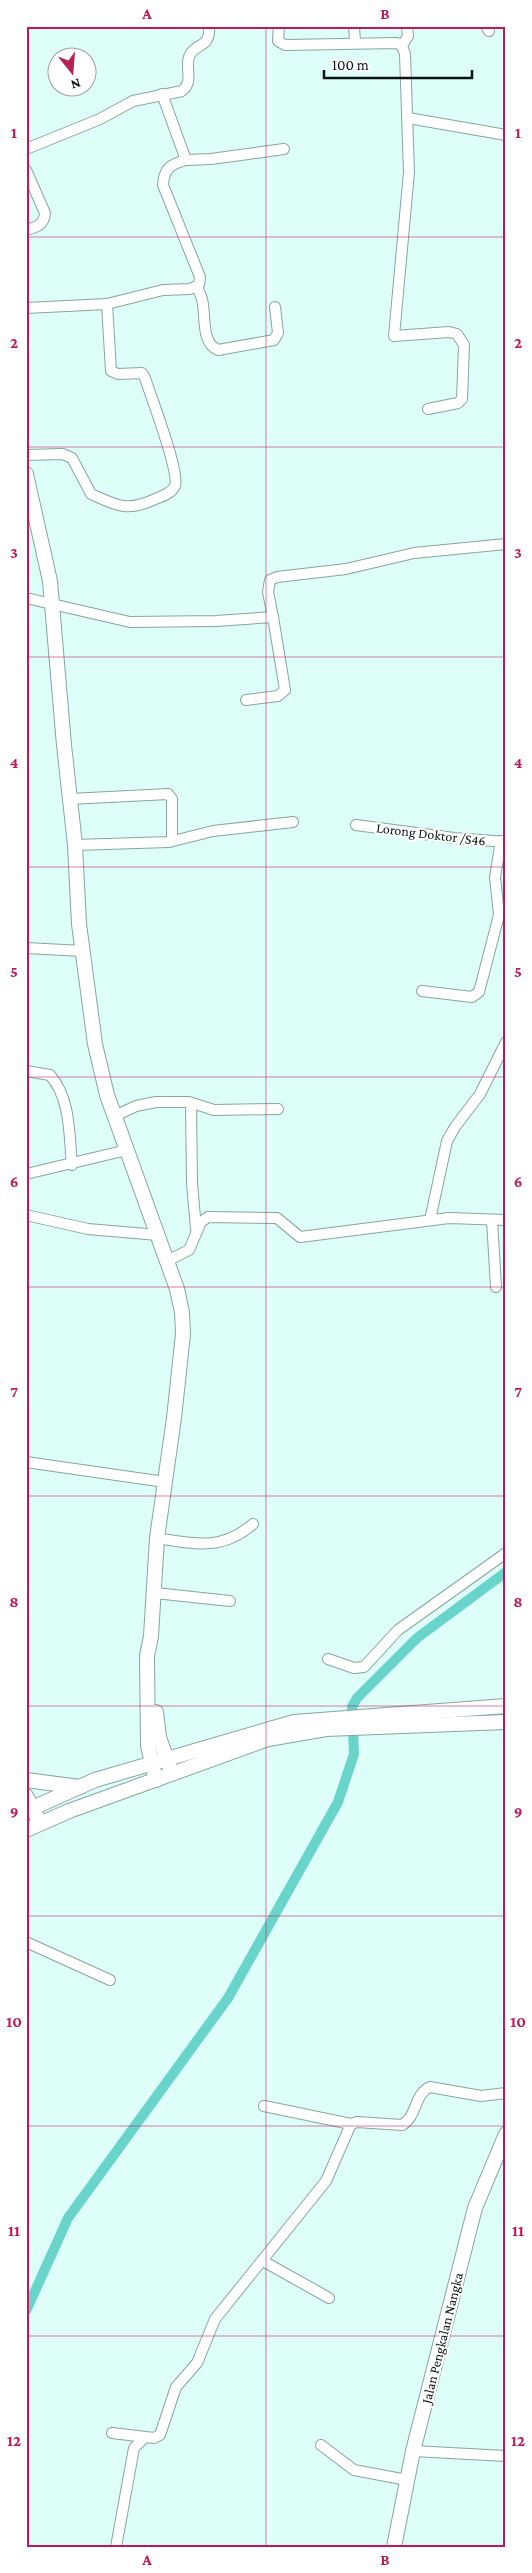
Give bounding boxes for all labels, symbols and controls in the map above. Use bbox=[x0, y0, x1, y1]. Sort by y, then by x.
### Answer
text: A bbox=[141, 5, 152, 22]
text: B bbox=[380, 5, 390, 22]
north arrow bbox=[48, 48, 98, 98]
scale bar bbox=[324, 48, 472, 80]
text: 100 m bbox=[332, 57, 369, 73]
text: N bbox=[68, 75, 83, 94]
text: 1 bbox=[11, 124, 17, 141]
text: 1 bbox=[515, 124, 521, 141]
text: 2 bbox=[10, 334, 18, 351]
text: 2 bbox=[514, 334, 522, 351]
text: 3 bbox=[10, 544, 18, 561]
text: 3 bbox=[514, 544, 522, 561]
text: 4 bbox=[10, 754, 19, 771]
text: 4 bbox=[514, 754, 523, 771]
street label: Lorong Doktor /S46 bbox=[375, 819, 487, 849]
text: 5 bbox=[10, 963, 18, 980]
text: 5 bbox=[514, 963, 522, 980]
text: 6 bbox=[10, 1173, 18, 1190]
text: 6 bbox=[514, 1173, 522, 1190]
text: 7 bbox=[10, 1383, 18, 1400]
text: 7 bbox=[514, 1383, 522, 1400]
text: 8 bbox=[9, 1593, 19, 1610]
text: 8 bbox=[513, 1593, 523, 1610]
text: 9 bbox=[10, 1803, 18, 1820]
text: 9 bbox=[514, 1803, 522, 1820]
text: 10 bbox=[6, 2013, 22, 2030]
text: 10 bbox=[510, 2013, 526, 2030]
text: 11 bbox=[8, 2222, 20, 2239]
text: 11 bbox=[512, 2222, 524, 2239]
street label: Jalan Pengkalan Nangka bbox=[417, 2270, 466, 2407]
text: 12 bbox=[7, 2432, 21, 2449]
text: 12 bbox=[511, 2432, 525, 2449]
text: A bbox=[141, 2551, 152, 2568]
text: B bbox=[380, 2551, 390, 2568]

